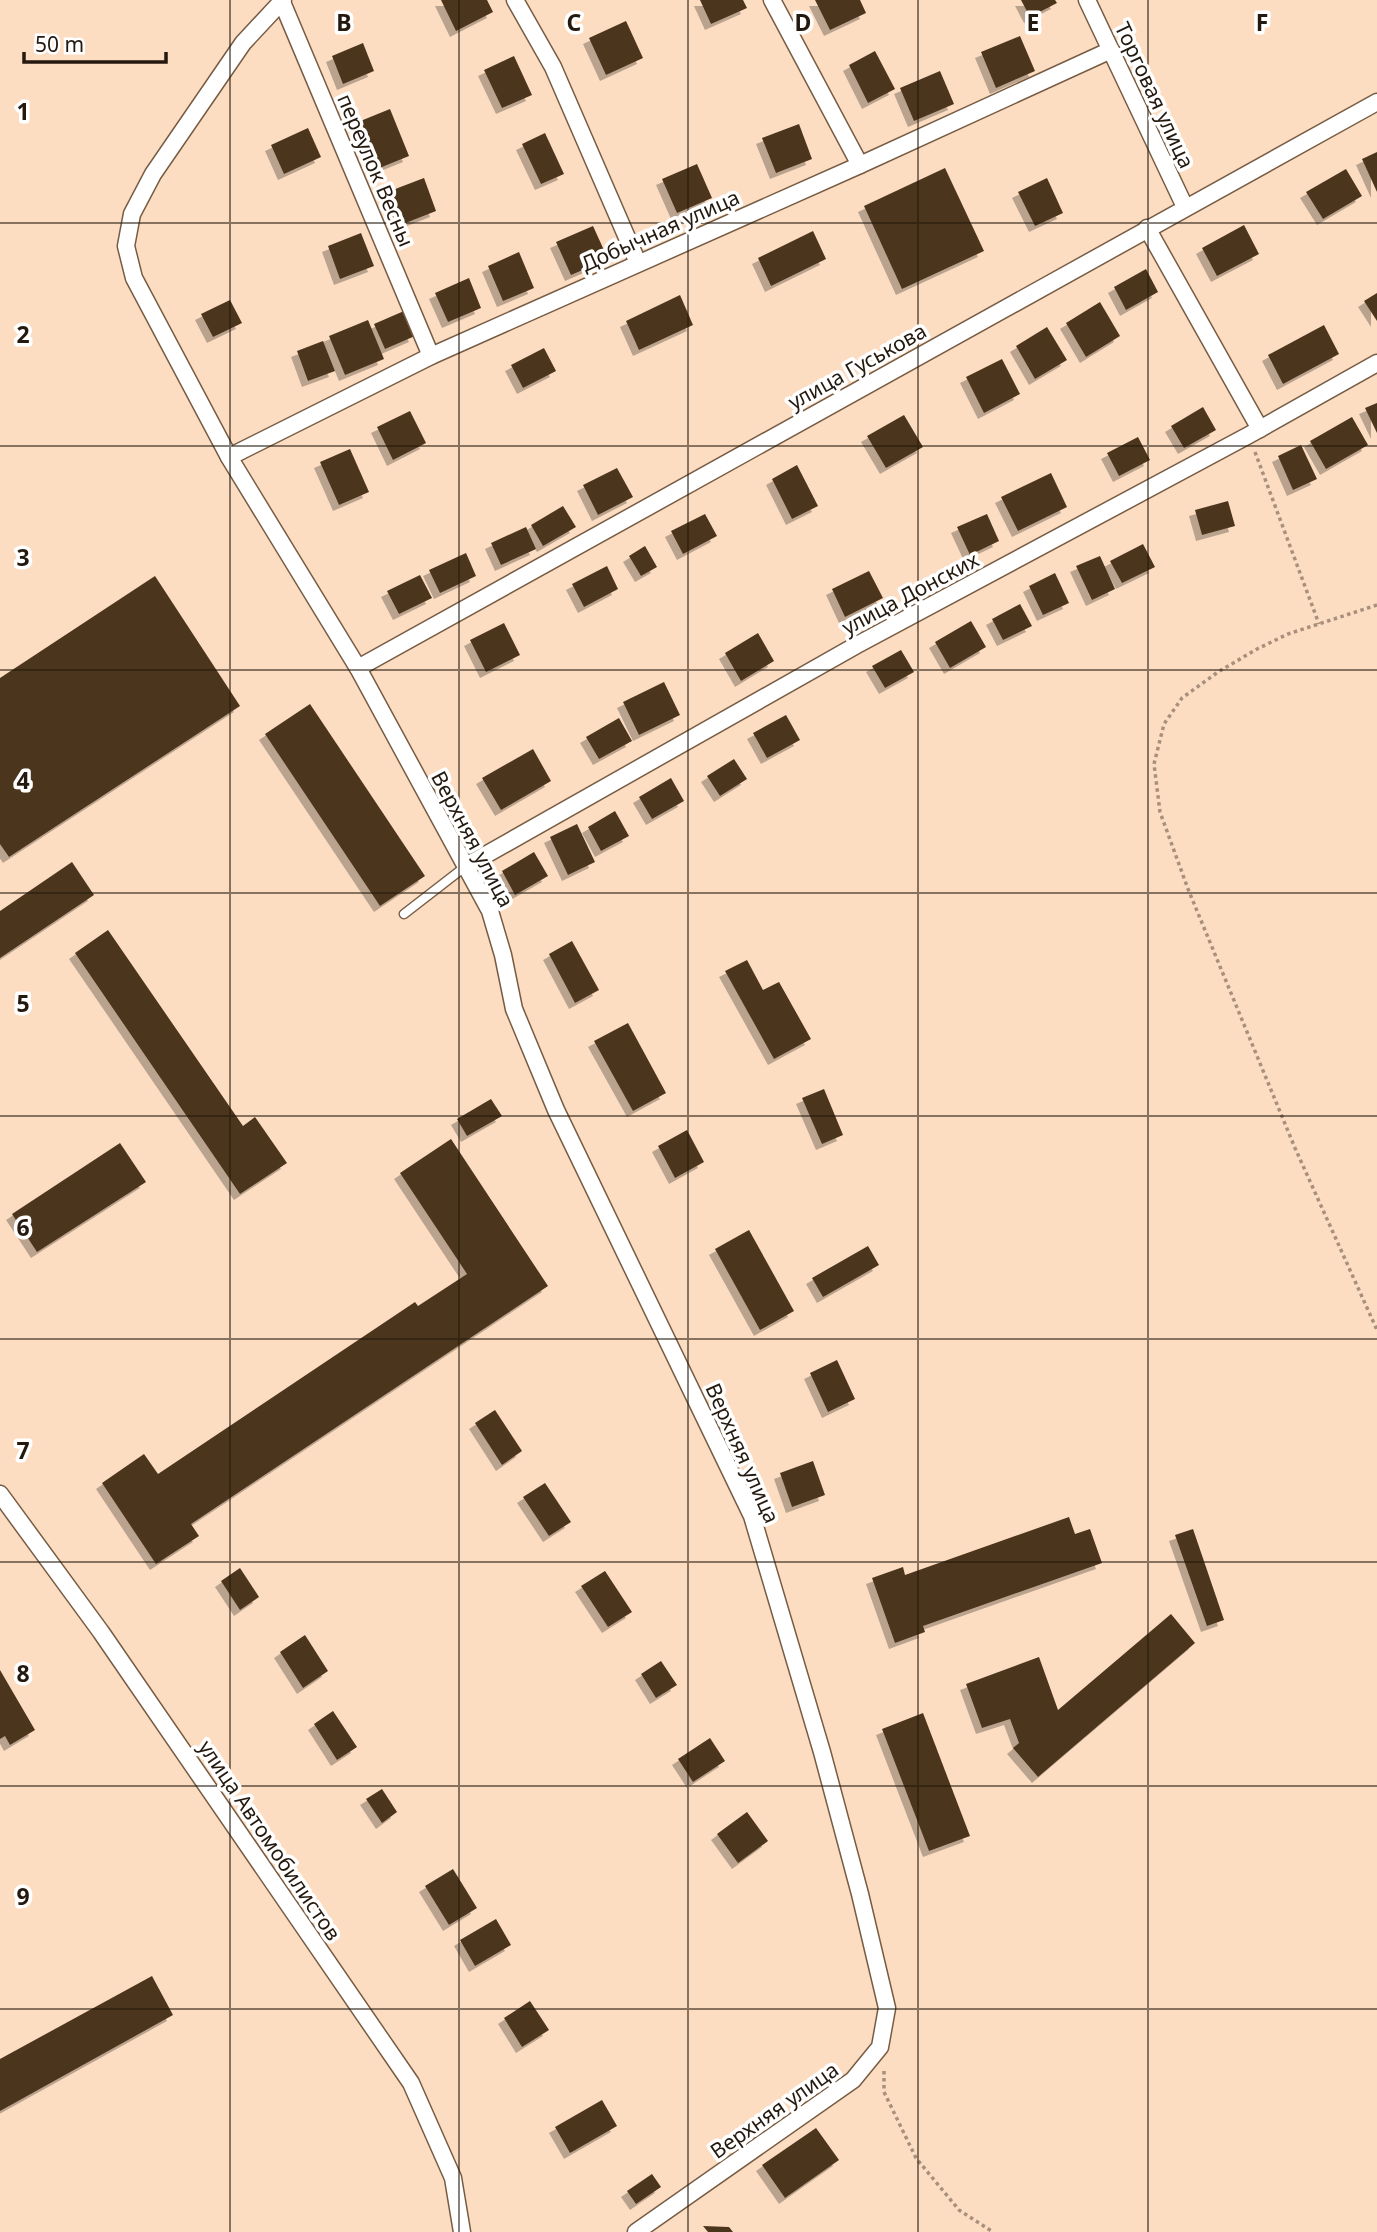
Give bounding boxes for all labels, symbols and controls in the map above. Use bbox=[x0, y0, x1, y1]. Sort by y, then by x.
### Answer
text: B bbox=[336, 6, 352, 38]
text: C bbox=[567, 6, 582, 38]
text: D bbox=[795, 6, 811, 38]
text: E bbox=[1027, 6, 1039, 38]
text: F bbox=[1256, 6, 1268, 38]
street label: Торговая улица bbox=[1109, 17, 1201, 173]
scale bar bbox=[24, 21, 166, 65]
text: 50 m bbox=[35, 30, 84, 58]
street label: переулок Весны bbox=[331, 89, 421, 251]
text: 1 bbox=[16, 95, 30, 127]
street label: Добычная улица bbox=[577, 183, 743, 277]
street label: улица Гуськова bbox=[783, 316, 931, 416]
text: 2 bbox=[16, 318, 30, 350]
text: 3 bbox=[16, 541, 30, 573]
street label: улица Донских bbox=[837, 545, 983, 641]
text: 4 bbox=[16, 764, 30, 796]
street label: Верхняя улица bbox=[425, 766, 521, 912]
text: 5 bbox=[16, 987, 30, 1019]
text: 6 bbox=[16, 1211, 30, 1243]
street label: Верхняя улица bbox=[700, 1379, 786, 1527]
text: 7 bbox=[16, 1434, 30, 1466]
text: 8 bbox=[16, 1657, 30, 1689]
street label: улица Автомобилистов bbox=[192, 1734, 348, 1946]
text: 9 bbox=[16, 1880, 30, 1912]
street label: Верхняя улица bbox=[704, 2055, 844, 2165]

